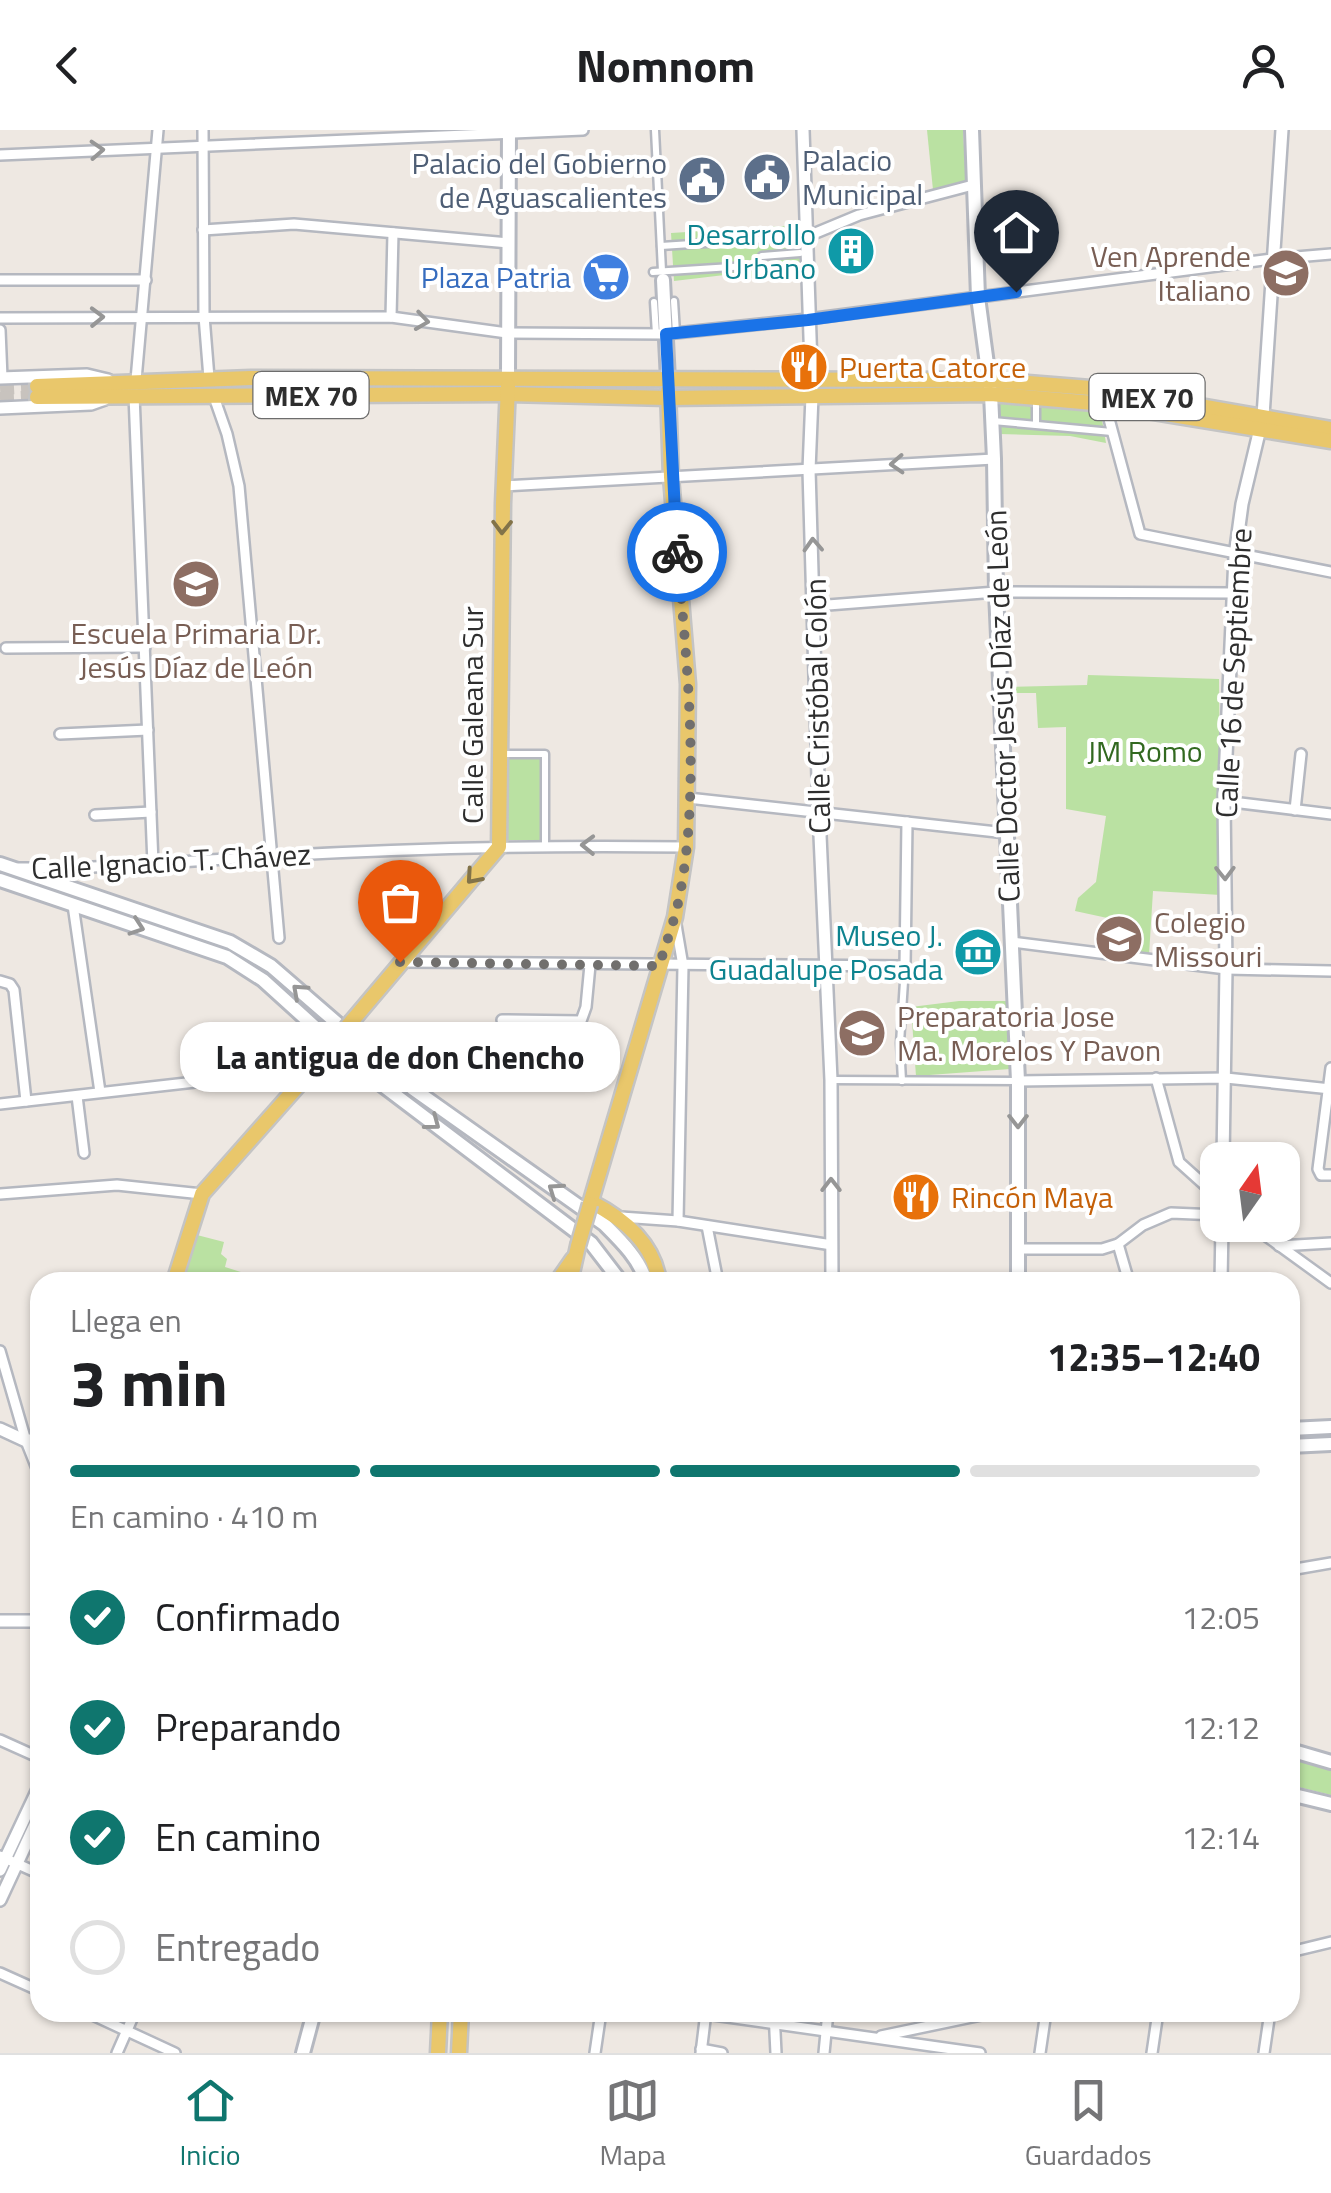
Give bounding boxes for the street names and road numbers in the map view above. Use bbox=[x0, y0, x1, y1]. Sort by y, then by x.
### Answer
road number: MEX 70 bbox=[254, 372, 368, 418]
road number: MEX 70 bbox=[1090, 374, 1204, 420]
street label: Calle Doctor Jesús Díaz de León bbox=[972, 509, 1032, 903]
street label: Calle 16 de Septiembre bbox=[1202, 527, 1264, 819]
street label: Calle Cristóbal Colón bbox=[792, 578, 842, 834]
street label: Calle Galeana Sur bbox=[449, 606, 495, 824]
street label: Calle Ignacio T. Chávez bbox=[30, 831, 312, 891]

